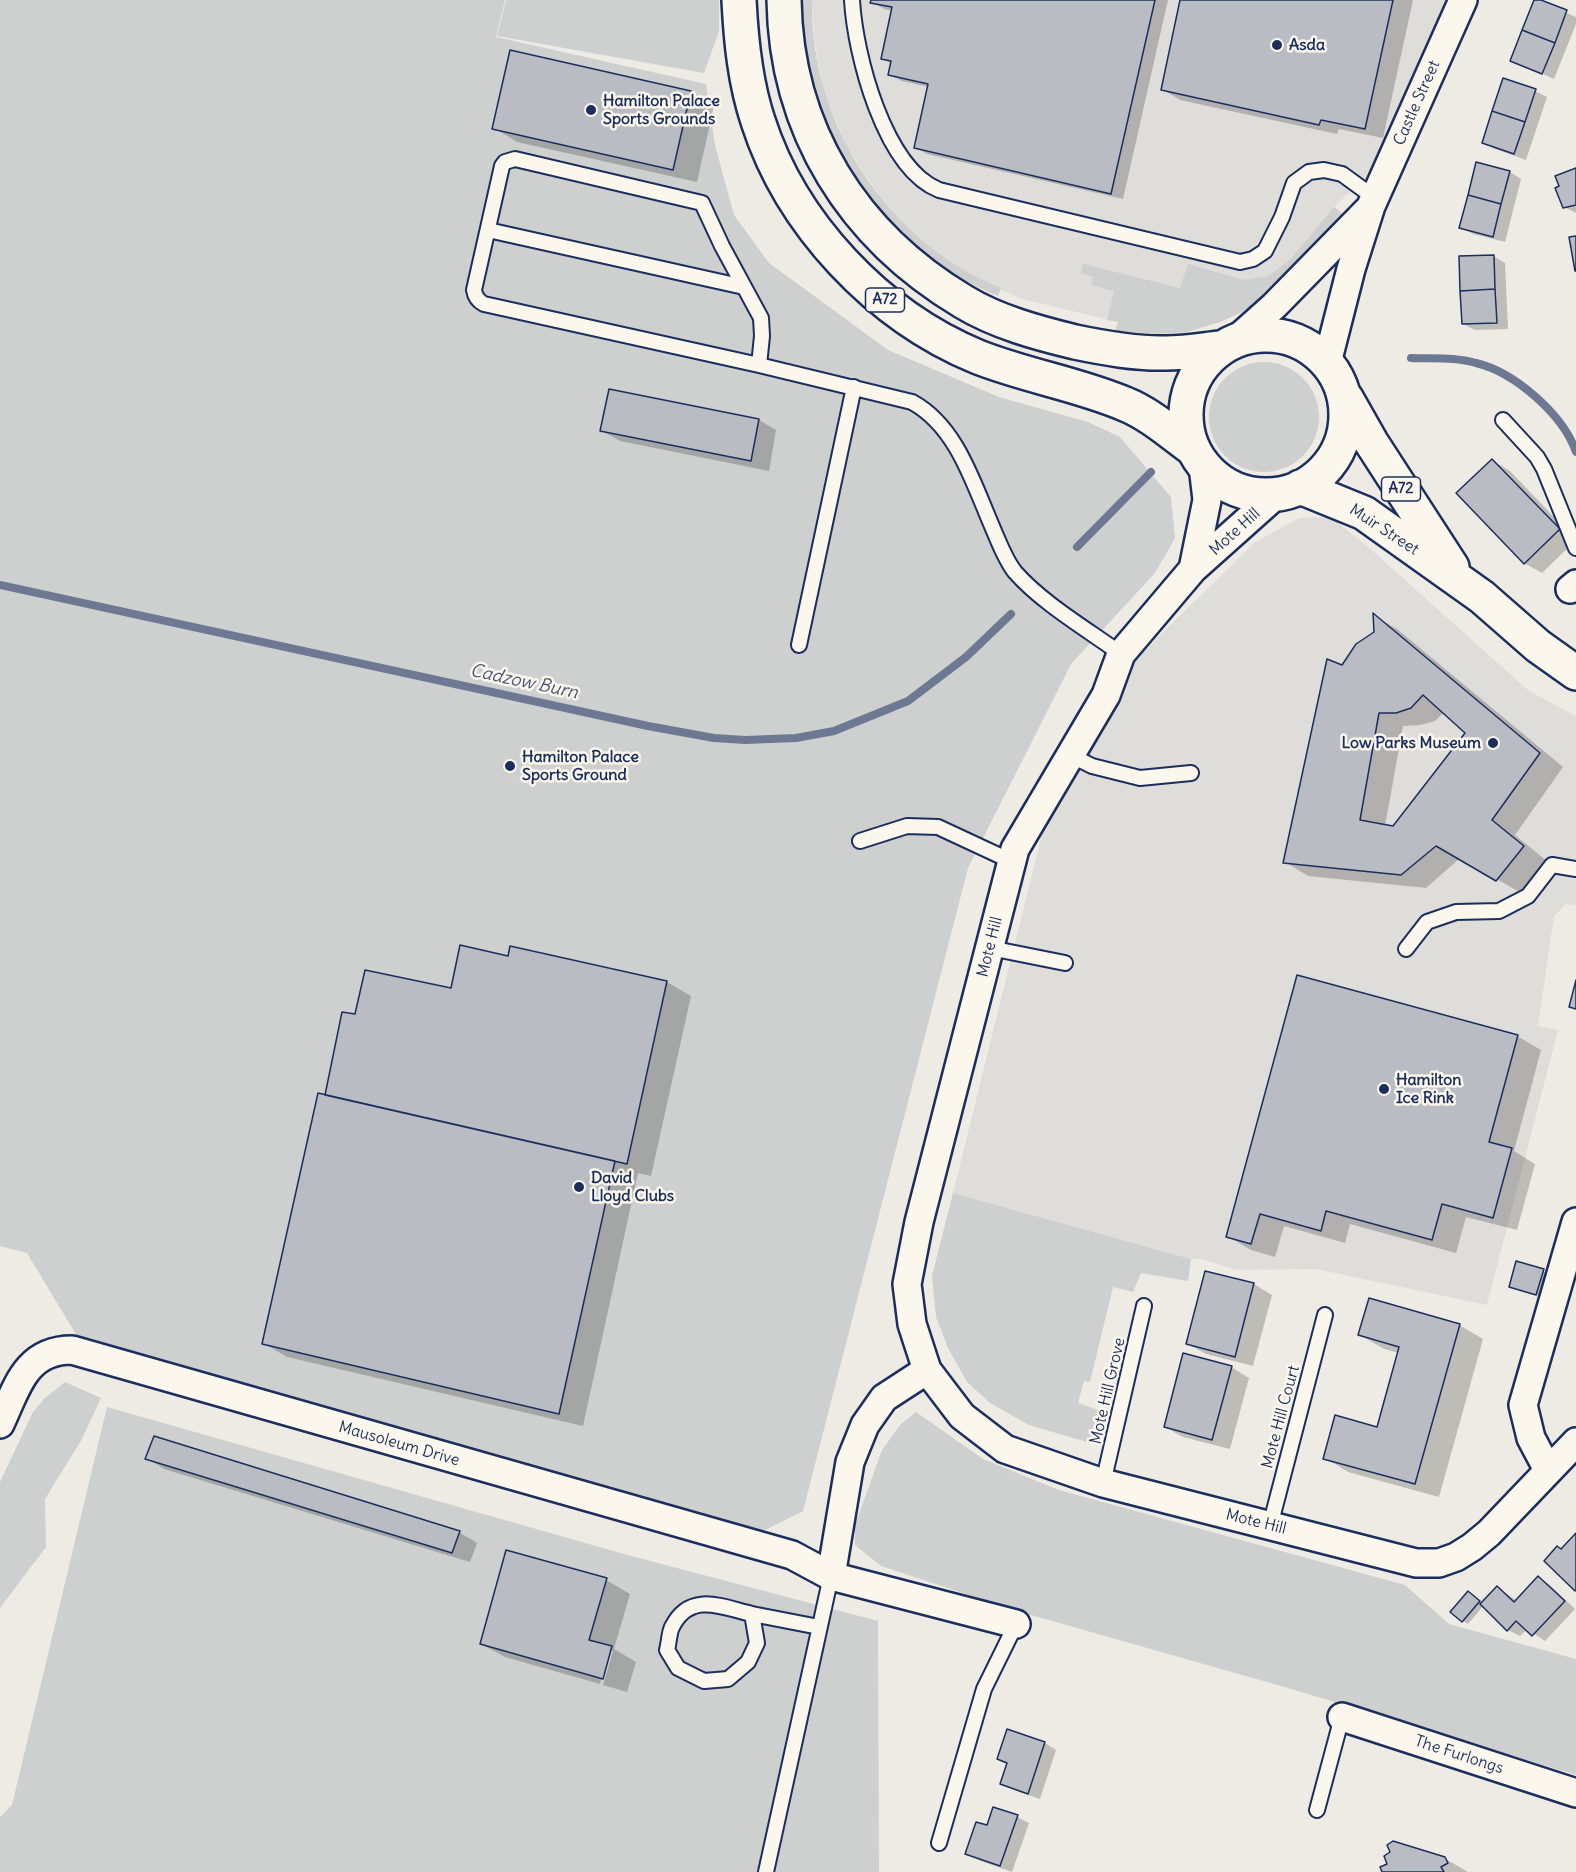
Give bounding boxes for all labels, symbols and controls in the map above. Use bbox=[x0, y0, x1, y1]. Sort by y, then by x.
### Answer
place label: Asda bbox=[1289, 35, 1325, 55]
marker: Asda bbox=[1270, 38, 1284, 52]
street label: Castle Street bbox=[1390, 58, 1444, 148]
place label: Hamilton Palace Sports Grounds bbox=[603, 91, 720, 129]
marker: Hamilton Palace Sports Grounds bbox=[584, 103, 598, 117]
road number: A72 bbox=[866, 288, 904, 312]
road number: A72 bbox=[1382, 477, 1420, 501]
street label: Muir Street bbox=[1346, 500, 1422, 560]
street label: Mote Hill bbox=[1206, 504, 1264, 560]
water label: Cadzow Burn bbox=[468, 660, 580, 704]
place label: Low Parks Museum bbox=[1341, 733, 1481, 753]
marker: Low Parks Museum bbox=[1486, 736, 1500, 750]
place label: Hamilton Palace Sports Ground bbox=[522, 747, 639, 785]
marker: Hamilton Palace Sports Ground bbox=[503, 759, 517, 773]
street label: Mote Hill bbox=[973, 915, 1007, 979]
place label: Hamilton Ice Rink bbox=[1396, 1070, 1461, 1108]
marker: Hamilton Ice Rink bbox=[1377, 1082, 1391, 1096]
place label: David Lloyd Clubs bbox=[591, 1168, 674, 1206]
marker: David Lloyd Clubs bbox=[572, 1180, 586, 1194]
street label: Mote Hill Grove bbox=[1086, 1336, 1130, 1446]
street label: Mote Hill Court bbox=[1258, 1363, 1304, 1471]
street label: Mausoleum Drive bbox=[336, 1418, 462, 1470]
street label: Mote Hill bbox=[1224, 1505, 1288, 1539]
street label: The Furlongs bbox=[1412, 1732, 1506, 1778]

